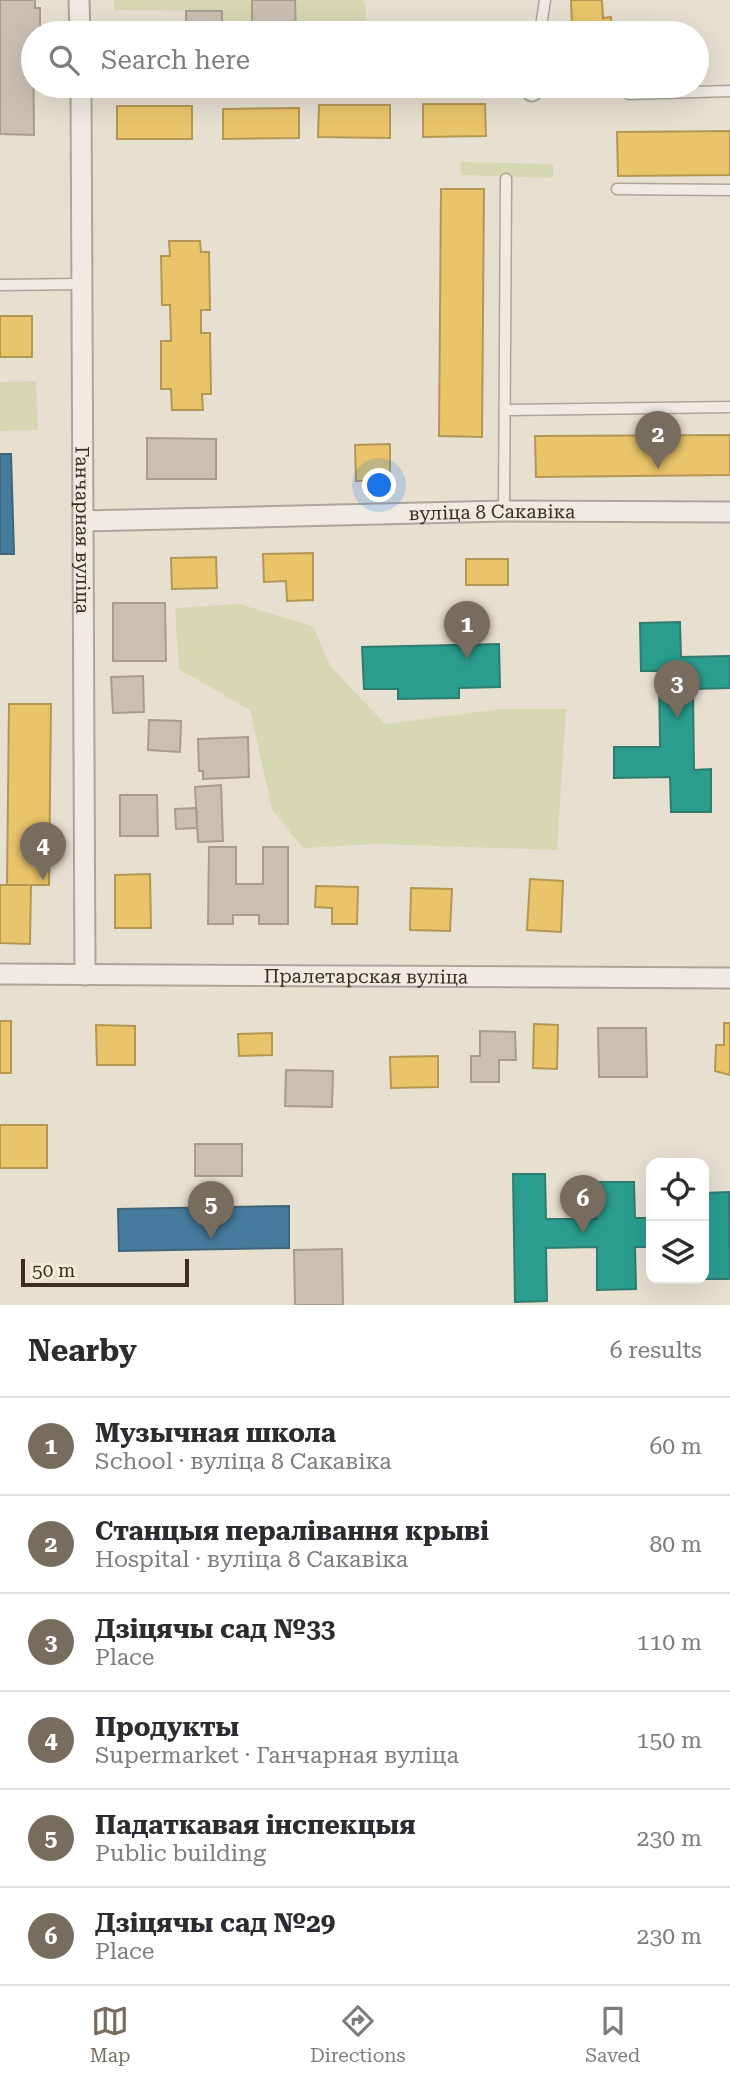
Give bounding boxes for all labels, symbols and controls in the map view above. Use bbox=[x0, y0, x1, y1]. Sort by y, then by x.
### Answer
search box bbox=[21, 21, 709, 98]
icon: search bbox=[45, 41, 83, 79]
text: Search here bbox=[101, 45, 250, 75]
pin: 2 bbox=[635, 411, 681, 469]
street label: Ганчарная вуліца bbox=[71, 446, 94, 615]
your location bbox=[362, 468, 396, 502]
street label: вуліца 8 Сакавіка bbox=[408, 500, 576, 525]
pin: 1 bbox=[444, 601, 490, 659]
pin: 3 bbox=[654, 660, 700, 718]
pin: 4 bbox=[20, 822, 66, 880]
street label: Пралетарская вуліца bbox=[264, 964, 469, 989]
map controls bbox=[646, 1158, 709, 1284]
button: locate bbox=[646, 1158, 709, 1221]
pin: 6 bbox=[560, 1175, 606, 1233]
pin: 5 bbox=[188, 1181, 234, 1239]
button: layers bbox=[646, 1221, 709, 1284]
scale bar bbox=[21, 1256, 189, 1288]
text: 50 m bbox=[32, 1259, 75, 1282]
text: Nearby bbox=[28, 1333, 137, 1368]
text: 6 results bbox=[610, 1337, 702, 1364]
text: Музычная школа bbox=[95, 1418, 336, 1448]
text: 1 bbox=[45, 1433, 57, 1460]
text: 60 m bbox=[649, 1433, 702, 1460]
text: School · вуліца 8 Сакавіка bbox=[95, 1448, 392, 1475]
text: Станцыя пералівання крыві bbox=[95, 1516, 489, 1546]
text: 2 bbox=[45, 1531, 57, 1558]
text: 80 m bbox=[649, 1531, 702, 1558]
text: Hospital · вуліца 8 Сакавіка bbox=[95, 1546, 408, 1573]
text: Дзіцячы сад №33 bbox=[95, 1614, 335, 1644]
text: 3 bbox=[45, 1629, 57, 1656]
text: 110 m bbox=[637, 1629, 702, 1656]
text: Place bbox=[95, 1644, 154, 1671]
text: Продукты bbox=[95, 1712, 239, 1742]
text: 4 bbox=[45, 1727, 57, 1754]
text: 150 m bbox=[637, 1727, 702, 1754]
text: Supermarket · Ганчарная вуліца bbox=[95, 1742, 459, 1769]
text: Падаткавая інспекцыя bbox=[95, 1810, 416, 1840]
text: 5 bbox=[45, 1825, 57, 1852]
text: 230 m bbox=[637, 1825, 702, 1852]
text: Public building bbox=[95, 1840, 266, 1867]
text: Дзіцячы сад №29 bbox=[95, 1908, 335, 1938]
text: 6 bbox=[45, 1923, 57, 1950]
text: 230 m bbox=[637, 1923, 702, 1950]
text: Place bbox=[95, 1938, 154, 1965]
tab: Map bbox=[90, 2002, 130, 2067]
tab: Directions bbox=[310, 2002, 406, 2067]
tab: Saved bbox=[585, 2002, 640, 2067]

